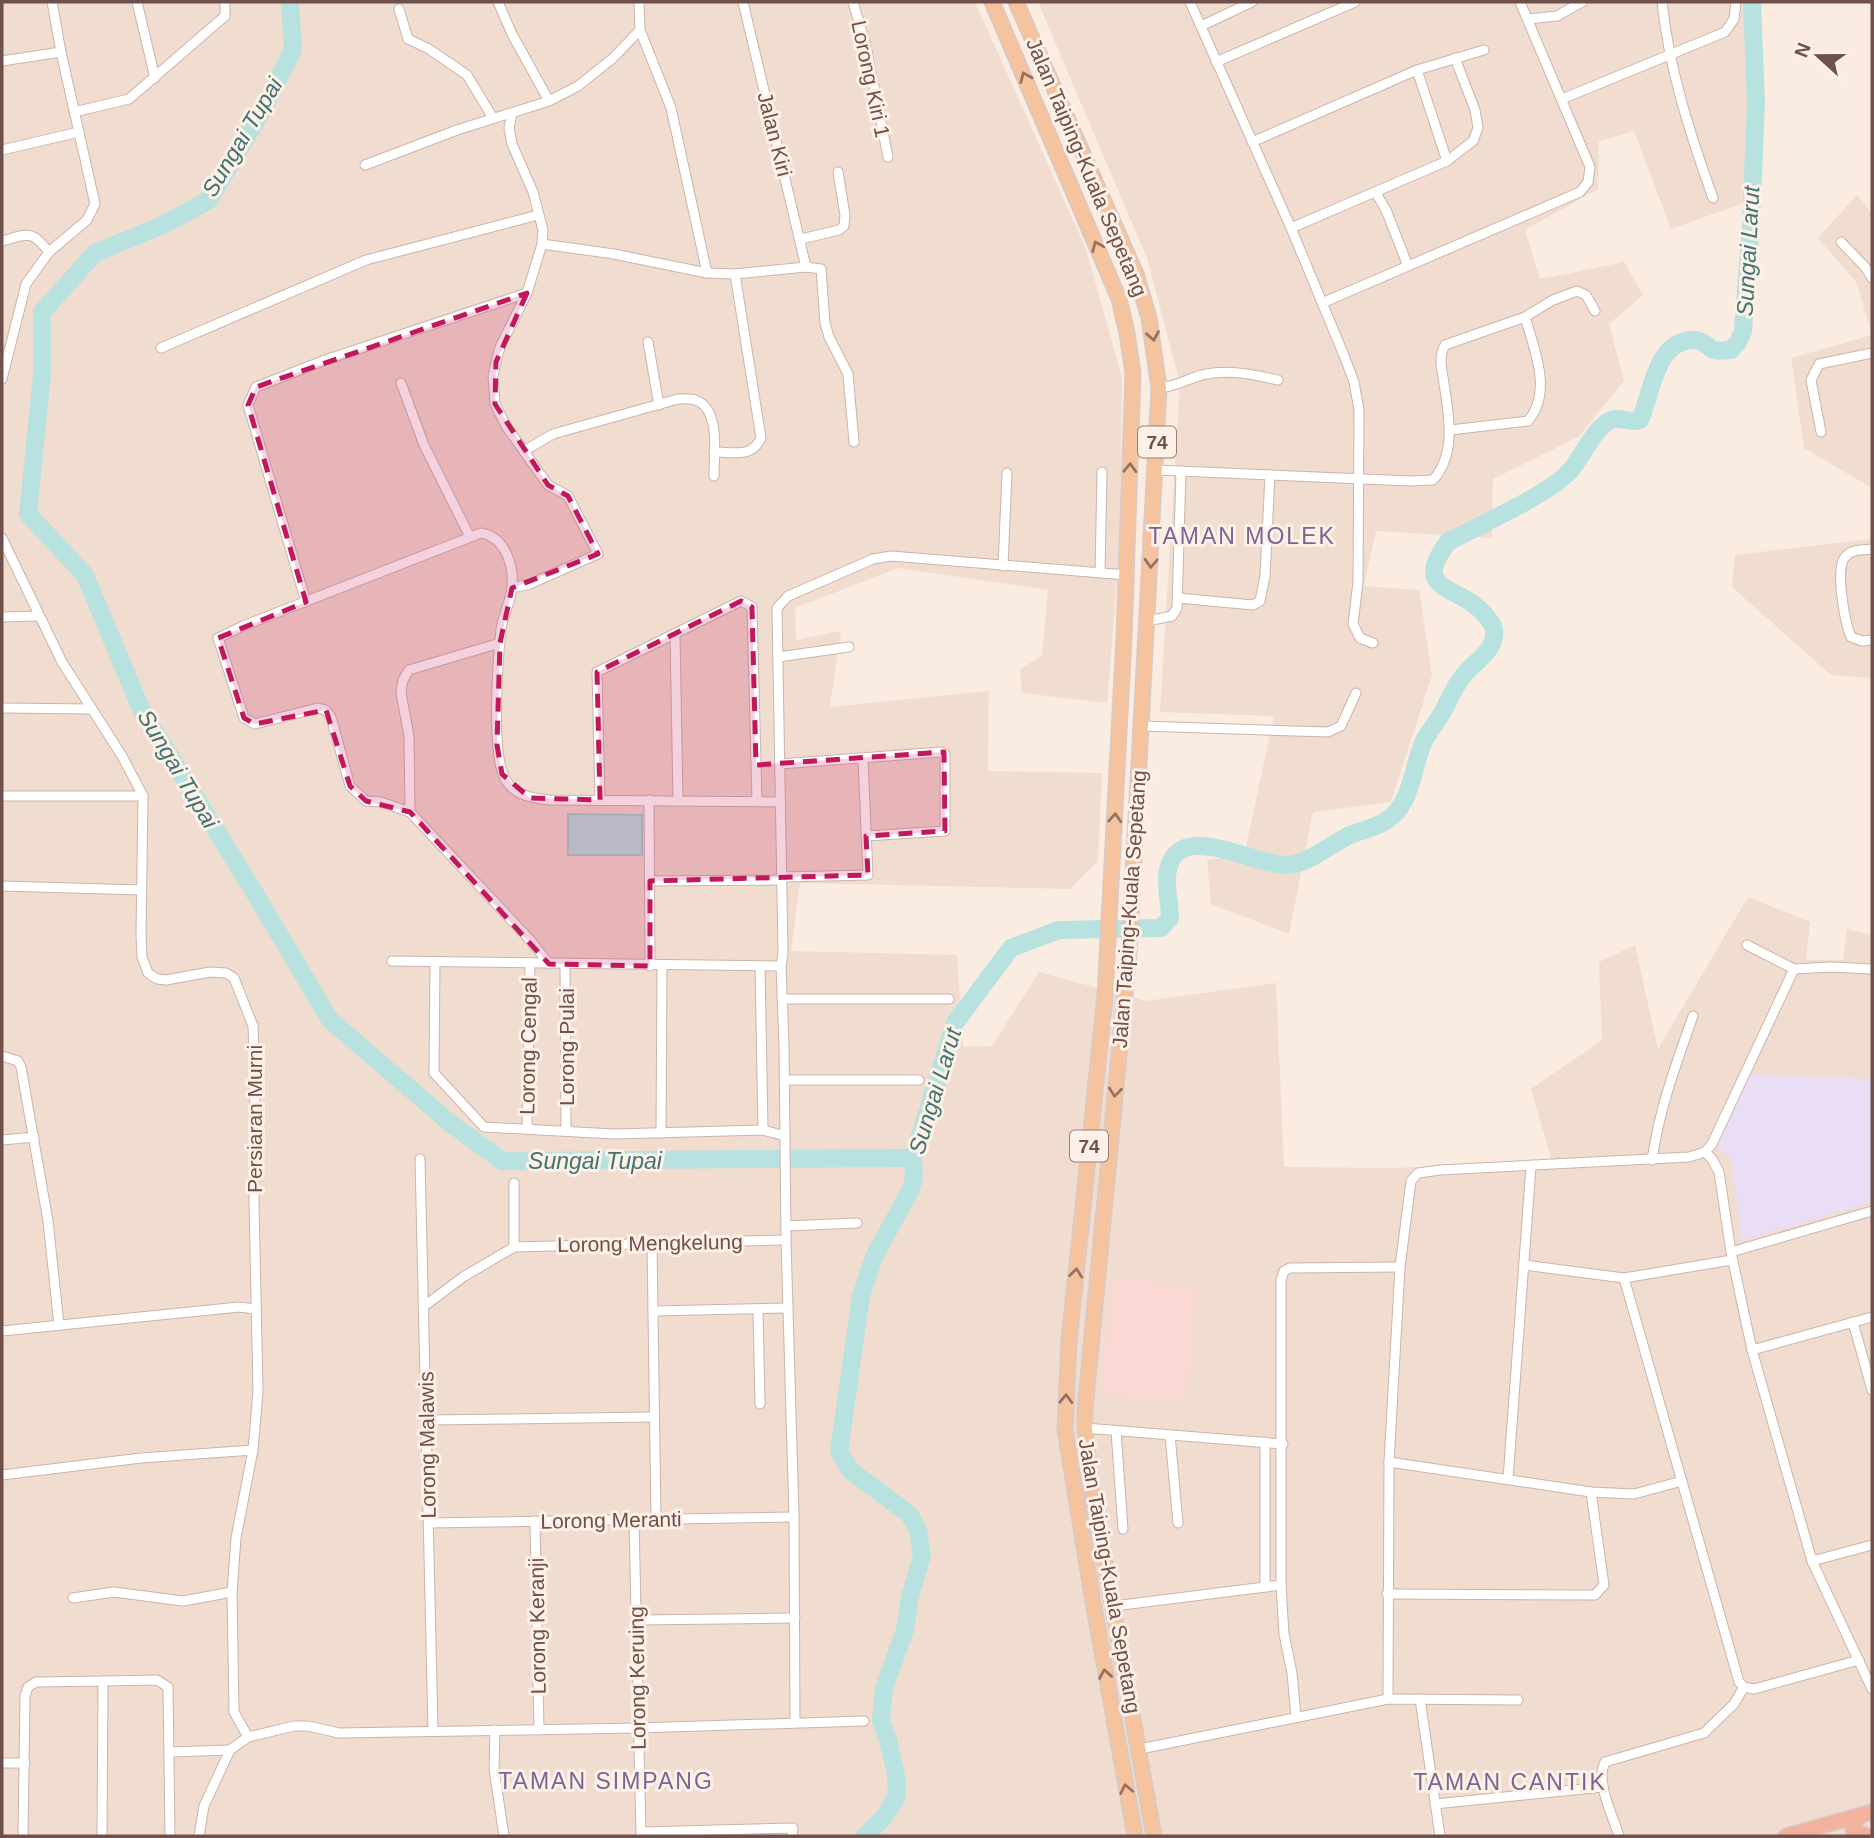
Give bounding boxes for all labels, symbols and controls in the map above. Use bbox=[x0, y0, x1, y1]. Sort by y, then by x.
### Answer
street label: Lorong Kiri 1 bbox=[847, 18, 895, 140]
north arrow bbox=[1783, 21, 1853, 91]
street label: Jalan Taiping-Kuala Sepetang bbox=[1022, 34, 1152, 300]
text: N bbox=[1790, 40, 1815, 60]
one-way arrow bbox=[1019, 71, 1033, 83]
water label: Sungai Tupai bbox=[196, 72, 288, 201]
street label: Jalan Kiri bbox=[753, 89, 797, 179]
water label: Sungai Larut bbox=[1732, 184, 1764, 317]
one-way arrow bbox=[1091, 241, 1105, 253]
one-way arrow bbox=[1144, 330, 1159, 342]
road number: 74 bbox=[1138, 426, 1176, 458]
one-way arrow bbox=[1123, 462, 1138, 473]
district label: TAMAN MOLEK bbox=[1148, 523, 1336, 549]
one-way arrow bbox=[1144, 558, 1159, 569]
water label: Sungai Tupai bbox=[132, 705, 224, 834]
street label: Jalan Taiping-Kuala Sepetang bbox=[1108, 769, 1150, 1049]
one-way arrow bbox=[1108, 812, 1123, 823]
street label: Lorong Cengal bbox=[515, 977, 541, 1115]
street label: Lorong Pulai bbox=[555, 988, 578, 1106]
water label: Sungai Larut bbox=[903, 1023, 967, 1157]
street label: Persiaran Murni bbox=[243, 1045, 266, 1193]
one-way arrow bbox=[1108, 1087, 1123, 1098]
road number: 74 bbox=[1070, 1130, 1108, 1162]
water label: Sungai Tupai bbox=[528, 1148, 663, 1174]
street label: Lorong Mengkelung bbox=[557, 1230, 743, 1256]
one-way arrow bbox=[1068, 1268, 1083, 1279]
street label: Lorong Malawis bbox=[414, 1371, 440, 1519]
one-way arrow bbox=[1058, 1393, 1073, 1404]
street label: Jalan Taiping-Kuala Sepetang bbox=[1074, 1437, 1146, 1715]
street label: Lorong Meranti bbox=[540, 1507, 682, 1533]
street label: Lorong Keranji bbox=[524, 1558, 550, 1694]
street label: Lorong Keruing bbox=[624, 1606, 650, 1750]
one-way arrow bbox=[1098, 1668, 1113, 1680]
district label: TAMAN SIMPANG bbox=[498, 1768, 714, 1794]
district label: TAMAN CANTIK bbox=[1413, 1769, 1607, 1795]
one-way arrow bbox=[1119, 1783, 1134, 1795]

